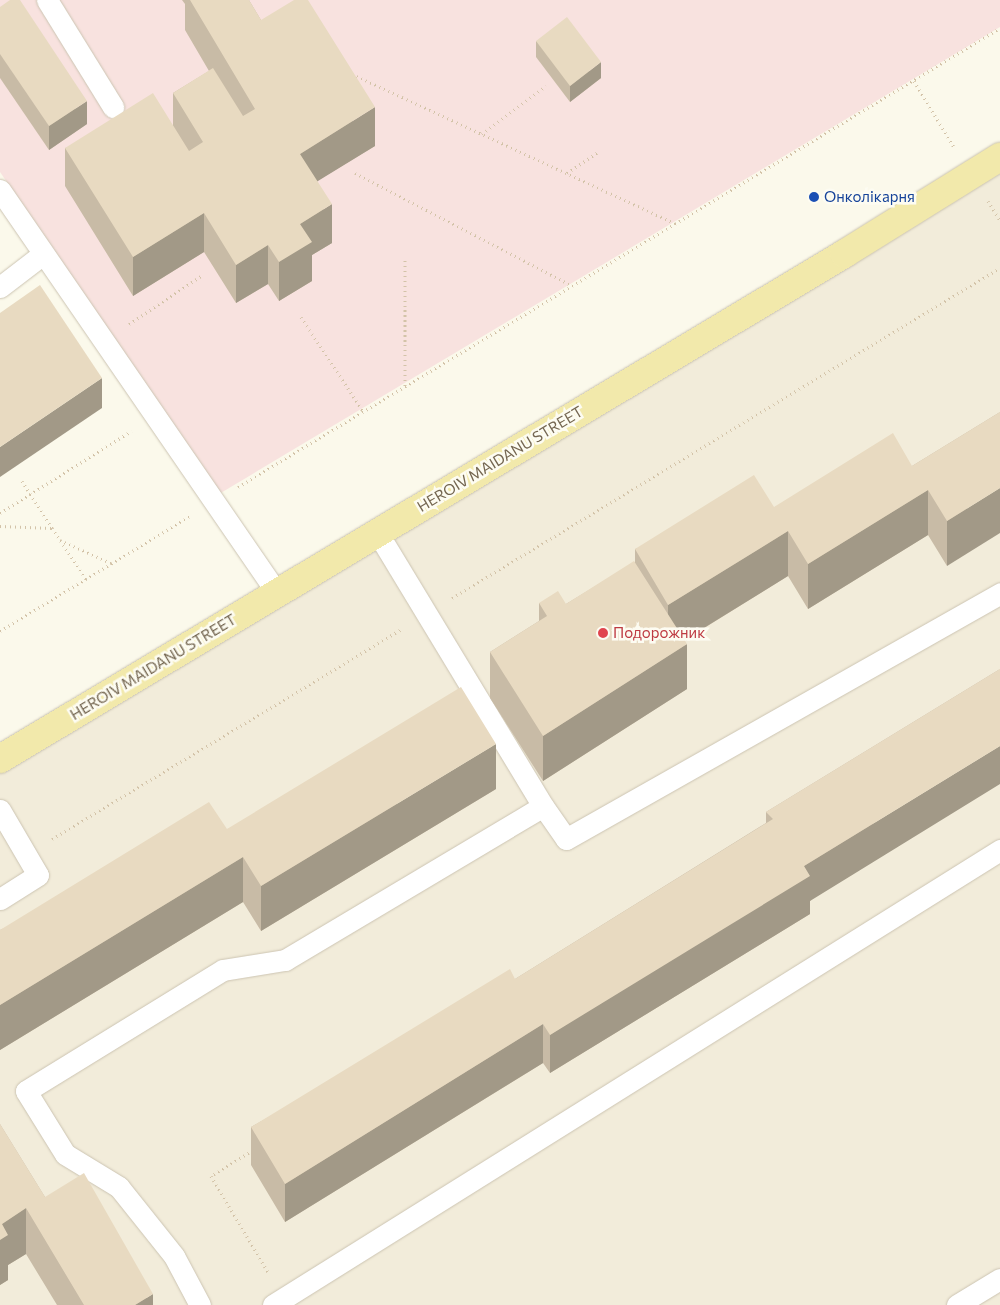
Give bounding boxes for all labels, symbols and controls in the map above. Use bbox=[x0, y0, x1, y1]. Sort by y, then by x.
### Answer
place label: Онколікарня bbox=[824, 188, 915, 206]
marker: Онколікарня bbox=[808, 191, 820, 203]
street label: HEROIV MAIDANU STREET bbox=[414, 402, 586, 516]
street label: HEROIV MAIDANU STREET bbox=[67, 610, 239, 724]
place label: Подорожник bbox=[613, 624, 705, 642]
marker: Подорожник bbox=[597, 627, 609, 639]

